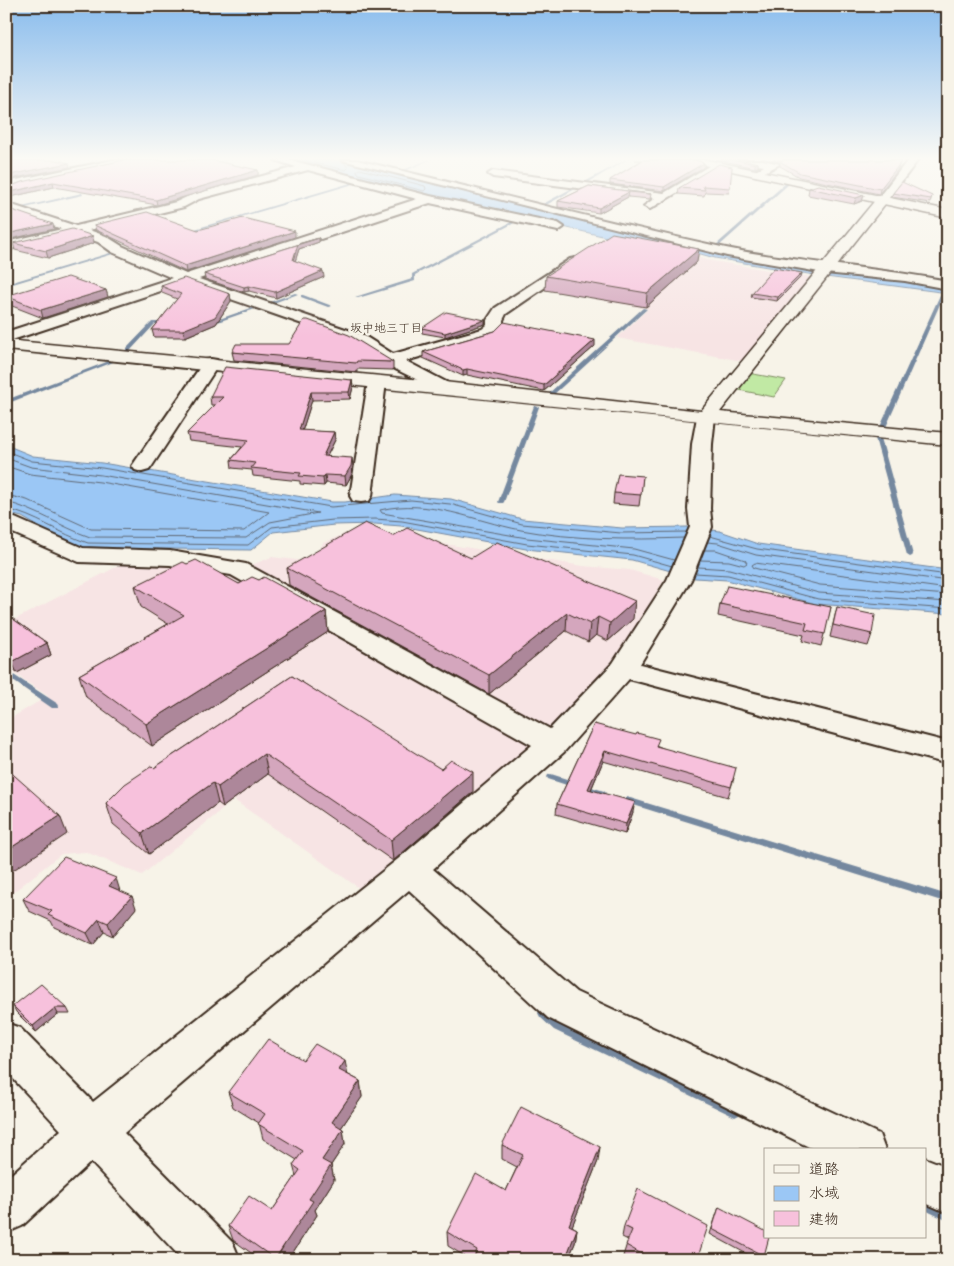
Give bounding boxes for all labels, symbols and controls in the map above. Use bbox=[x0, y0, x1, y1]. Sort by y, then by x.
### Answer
district label: 坂中地三丁目 bbox=[350, 318, 422, 336]
legend bbox=[764, 1148, 926, 1238]
text: 道路 bbox=[809, 1156, 839, 1179]
text: 水域 bbox=[809, 1180, 839, 1203]
text: 建物 bbox=[809, 1206, 839, 1229]

